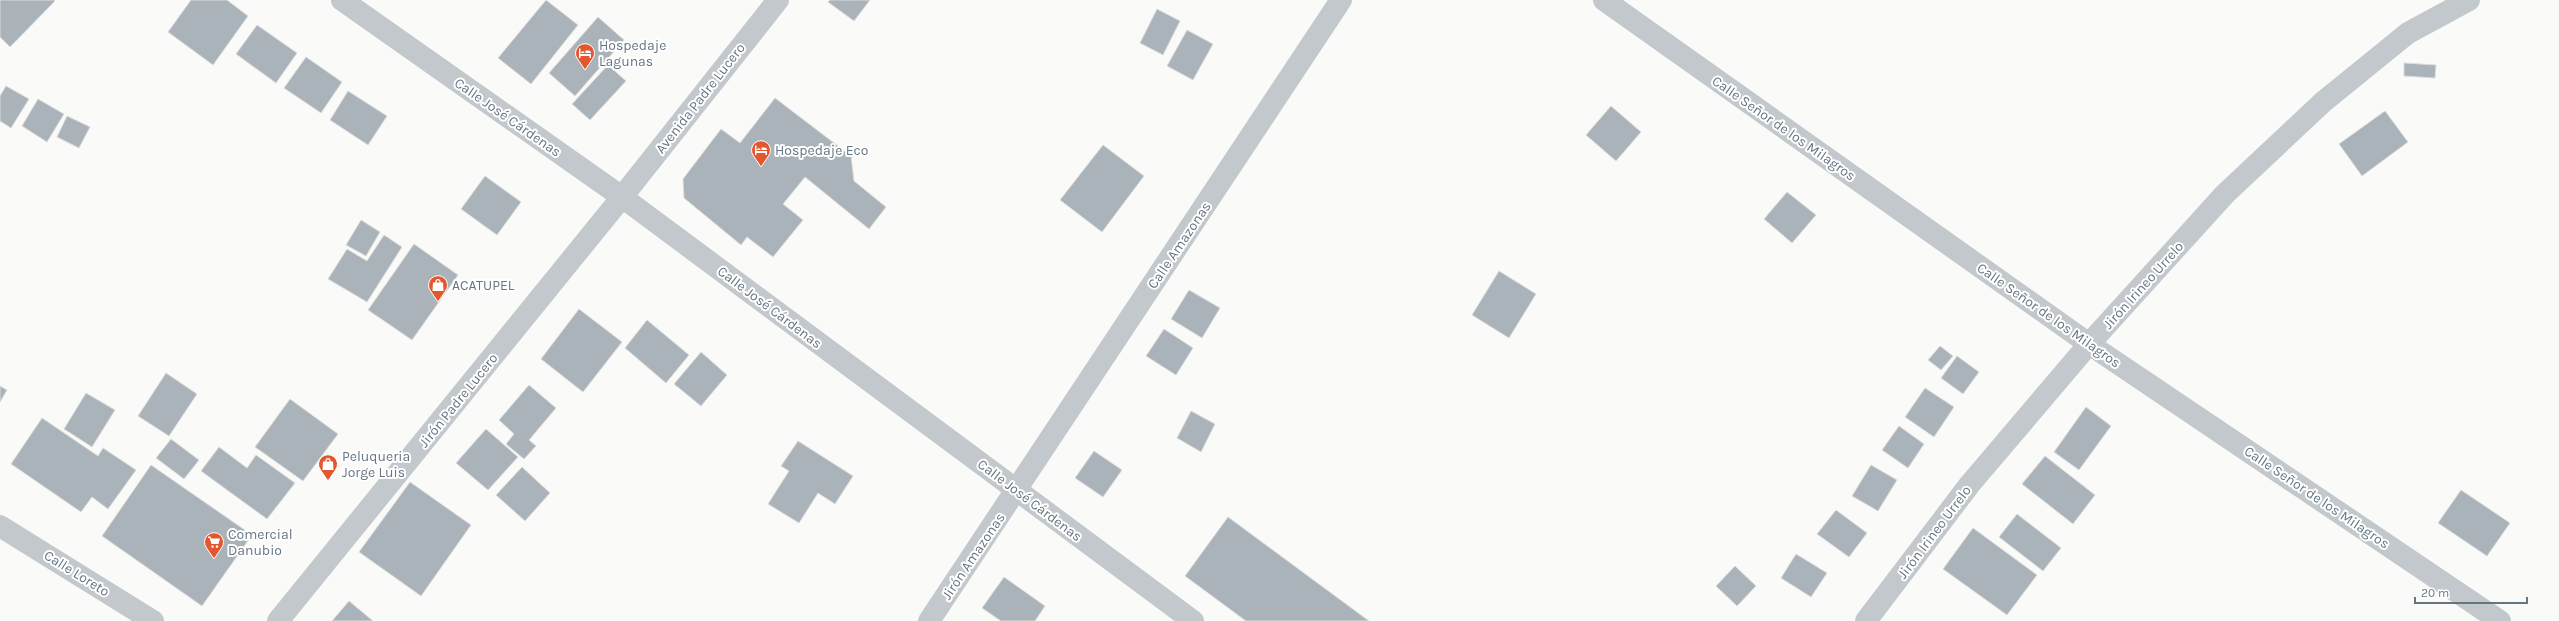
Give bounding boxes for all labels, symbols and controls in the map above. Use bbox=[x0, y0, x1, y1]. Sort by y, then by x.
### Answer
place label: Hospedaje Lagunas bbox=[599, 37, 666, 70]
street label: Avenida Padre Lucero bbox=[652, 40, 749, 157]
hotel icon: Hospedaje Lagunas bbox=[574, 42, 596, 70]
street label: Calle Señor de los Milagros bbox=[1709, 72, 1859, 185]
street label: Calle José Cárdenas bbox=[451, 74, 564, 161]
hotel icon: Hospedaje Eco bbox=[750, 139, 772, 167]
place label: Hospedaje Eco bbox=[775, 142, 868, 159]
street label: Calle Amazonas bbox=[1144, 199, 1215, 292]
street label: Jirón Irineo Urrelo bbox=[2100, 238, 2187, 333]
street label: Calle Señor de los Milagros bbox=[1974, 259, 2124, 372]
street label: Calle José Cárdenas bbox=[714, 263, 825, 352]
shop icon: ACATUPEL bbox=[427, 274, 449, 302]
place label: ACATUPEL bbox=[452, 277, 515, 294]
street label: Jirón Padre Lucero bbox=[415, 350, 501, 451]
street label: Calle Señor de los Milagros bbox=[2241, 442, 2393, 552]
place label: Peluqueria Jorge Luis bbox=[342, 448, 410, 481]
shop icon: Peluqueria Jorge Luis bbox=[317, 453, 339, 481]
street label: Calle José Cárdenas bbox=[974, 456, 1085, 545]
street label: Jirón Irineo Urrelo bbox=[1894, 482, 1975, 582]
street label: Jirón Amazonas bbox=[938, 510, 1009, 603]
place label: Comercial Danubio bbox=[228, 526, 293, 559]
supermarket icon: Comercial Danubio bbox=[203, 531, 225, 559]
street label: Calle Loreto bbox=[41, 547, 113, 600]
scale bar bbox=[2415, 579, 2527, 605]
text: 20 m bbox=[2421, 586, 2449, 600]

